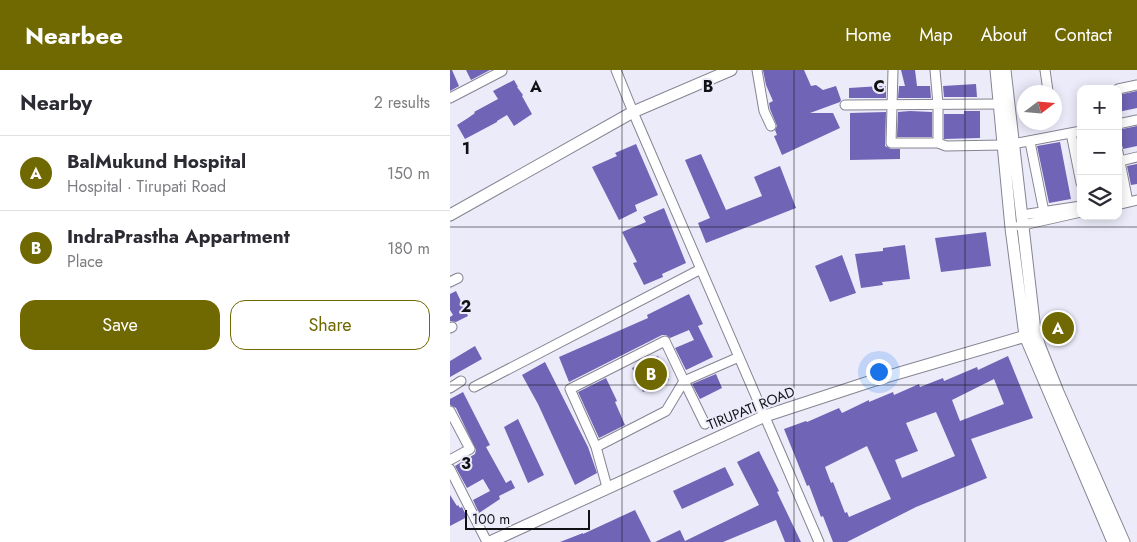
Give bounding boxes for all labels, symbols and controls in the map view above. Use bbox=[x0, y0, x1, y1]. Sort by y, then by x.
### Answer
text: Nearbee bbox=[25, 18, 123, 53]
text: Home bbox=[845, 22, 891, 48]
text: Map bbox=[919, 22, 953, 48]
text: About bbox=[981, 22, 1026, 48]
text: Contact bbox=[1054, 22, 1112, 48]
text: A bbox=[529, 75, 542, 98]
text: B bbox=[703, 75, 713, 98]
text: C bbox=[873, 75, 885, 98]
north arrow bbox=[1017, 85, 1062, 130]
map controls bbox=[1077, 85, 1122, 220]
button: + bbox=[1077, 85, 1122, 130]
text: Nearby bbox=[20, 88, 92, 118]
text: 2 results bbox=[374, 91, 430, 114]
button: − bbox=[1077, 130, 1122, 175]
text: 1 bbox=[462, 137, 470, 160]
text: BalMukund Hospital bbox=[67, 148, 246, 175]
text: A bbox=[30, 162, 42, 185]
text: 150 m bbox=[387, 162, 430, 185]
text: Hospital · Tirupati Road bbox=[67, 175, 226, 198]
button: layers bbox=[1077, 175, 1122, 220]
text: IndraPrastha Appartment bbox=[67, 223, 290, 250]
text: B bbox=[31, 237, 41, 260]
text: 180 m bbox=[387, 237, 430, 260]
text: Place bbox=[67, 250, 103, 273]
text: 2 bbox=[461, 295, 471, 318]
button: Save bbox=[20, 300, 220, 350]
button: Share bbox=[230, 300, 430, 350]
pin: A bbox=[1042, 309, 1074, 347]
pin: B bbox=[635, 355, 667, 393]
your location bbox=[866, 359, 892, 385]
street label: TIRUPATI ROAD bbox=[704, 381, 798, 435]
text: 3 bbox=[461, 452, 471, 475]
scale bar bbox=[465, 507, 590, 530]
text: 100 m bbox=[472, 509, 510, 529]

